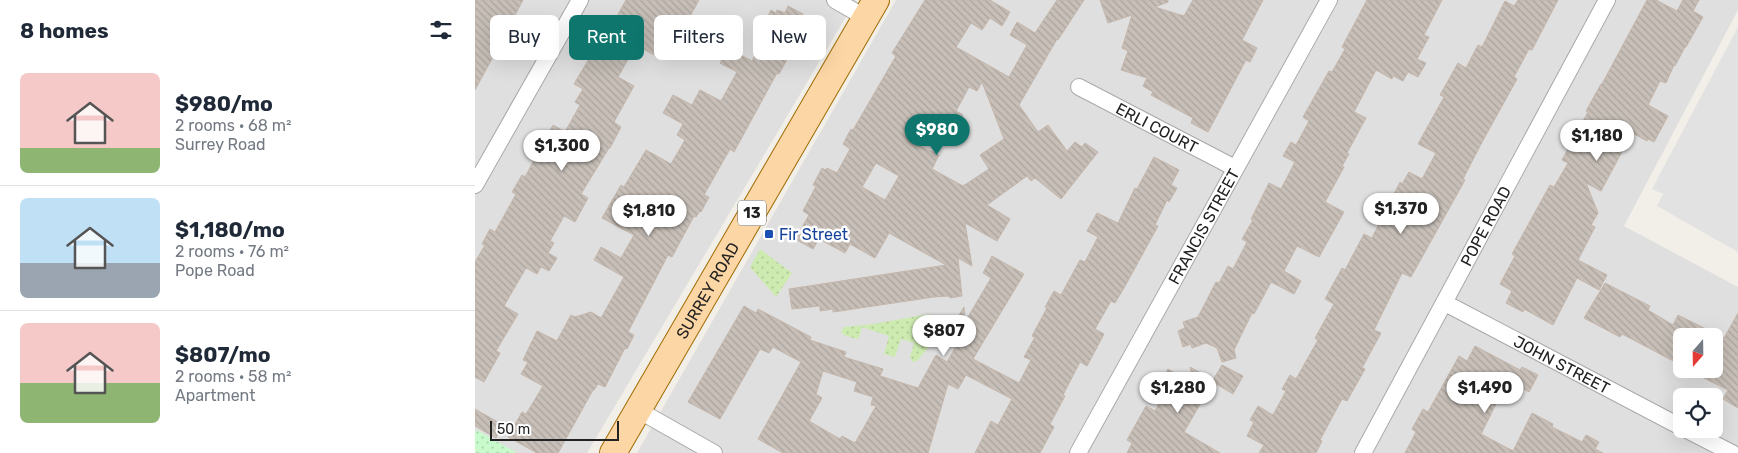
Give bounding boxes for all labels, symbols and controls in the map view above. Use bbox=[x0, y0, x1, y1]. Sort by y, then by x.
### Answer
chip: Buy bbox=[490, 15, 559, 60]
chip: Rent bbox=[569, 15, 644, 60]
chip: Filters bbox=[654, 15, 743, 60]
chip: New bbox=[753, 15, 826, 60]
icon: filters bbox=[427, 16, 455, 44]
text: 8 homes bbox=[20, 18, 109, 43]
text: $980/mo bbox=[175, 91, 273, 116]
icon: home bbox=[60, 93, 120, 153]
street label: ERLI COURT bbox=[1113, 99, 1201, 157]
pin: $980 bbox=[907, 114, 967, 156]
text: 2 rooms · 68 m² bbox=[175, 116, 292, 135]
text: $980 bbox=[916, 120, 958, 139]
pin: $1,180 bbox=[1556, 120, 1638, 162]
text: $1,180 bbox=[1571, 126, 1623, 145]
pin: $1,300 bbox=[521, 130, 603, 172]
text: Surrey Road bbox=[175, 135, 265, 154]
text: $1,300 bbox=[534, 136, 590, 155]
street label: FRANCIS STREET bbox=[1164, 166, 1244, 288]
street label: POPE ROAD bbox=[1457, 183, 1515, 269]
pin: $1,370 bbox=[1360, 192, 1442, 235]
pin: $1,810 bbox=[608, 194, 690, 237]
text: $1,370 bbox=[1374, 199, 1428, 218]
road number: 13 bbox=[738, 200, 766, 226]
text: $1,810 bbox=[623, 201, 675, 220]
text: $1,180/mo bbox=[175, 217, 285, 242]
icon: home bbox=[60, 218, 120, 278]
place label: Fir Street bbox=[779, 225, 848, 244]
marker: Fir Street bbox=[763, 228, 775, 240]
street label: SURREY ROAD bbox=[672, 239, 743, 342]
text: 2 rooms · 76 m² bbox=[175, 242, 289, 261]
text: Pope Road bbox=[175, 261, 255, 280]
pin: $807 bbox=[914, 314, 974, 357]
text: $807 bbox=[923, 321, 965, 340]
north arrow bbox=[1673, 328, 1723, 378]
map controls bbox=[1673, 328, 1723, 438]
street label: JOHN STREET bbox=[1510, 332, 1613, 398]
text: $807/mo bbox=[175, 342, 271, 367]
icon: home bbox=[60, 343, 120, 403]
text: 2 rooms · 58 m² bbox=[175, 367, 291, 386]
pin: $1,280 bbox=[1137, 372, 1219, 414]
pin: $1,490 bbox=[1444, 372, 1526, 414]
text: $1,280 bbox=[1150, 378, 1206, 397]
text: $1,490 bbox=[1458, 378, 1512, 397]
text: Apartment bbox=[175, 386, 255, 405]
button: locate bbox=[1673, 388, 1723, 438]
scale bar bbox=[490, 418, 619, 441]
text: 50 m bbox=[497, 421, 530, 438]

